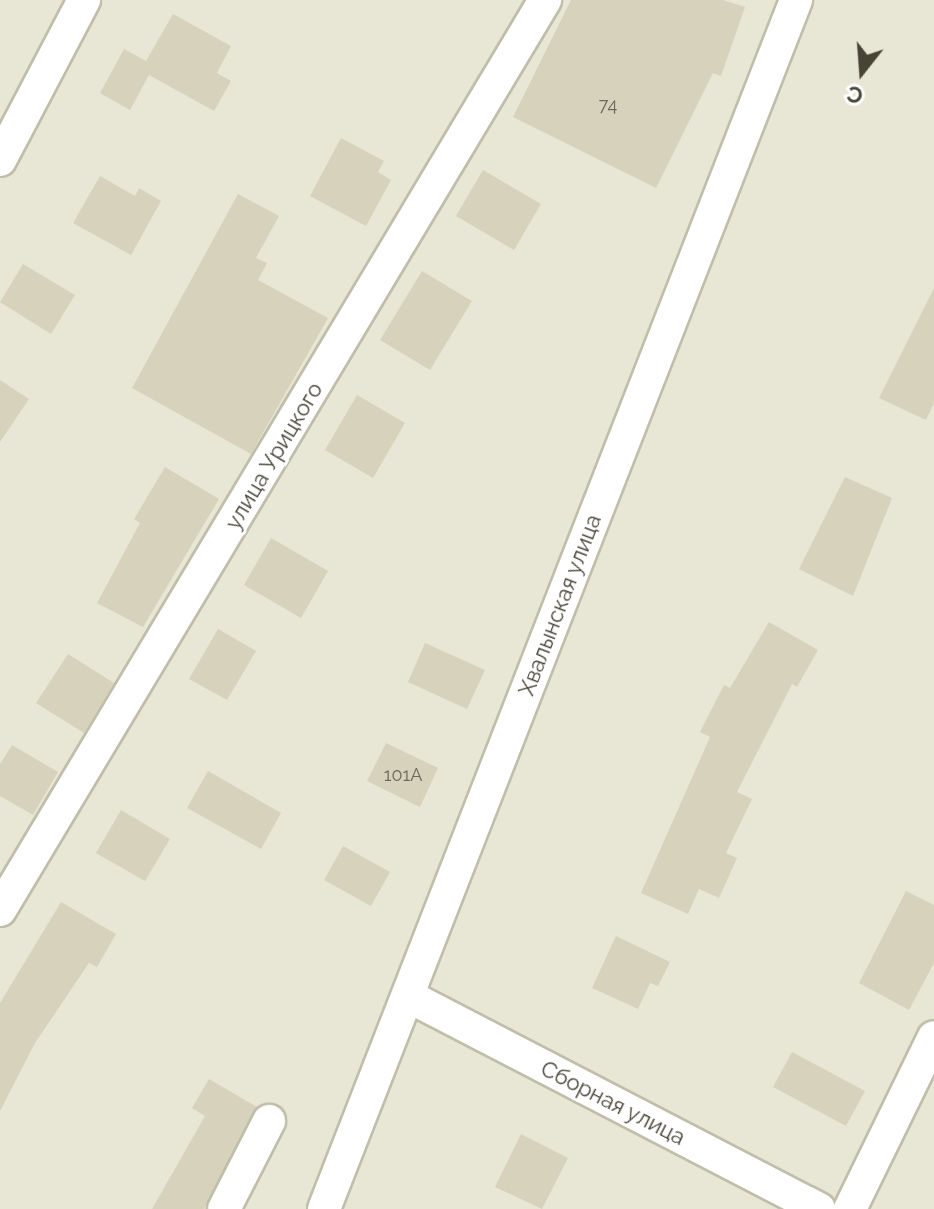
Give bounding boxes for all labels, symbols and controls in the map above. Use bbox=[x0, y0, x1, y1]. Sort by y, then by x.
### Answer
north arrow bbox=[822, 32, 902, 112]
text: С bbox=[844, 80, 866, 110]
house number: 74 bbox=[599, 94, 617, 116]
street label: улица Урицкого bbox=[220, 378, 328, 534]
street label: Хвалынская улица bbox=[513, 510, 607, 700]
house number: 101А bbox=[384, 764, 422, 786]
street label: Сборная улица bbox=[536, 1055, 690, 1151]

